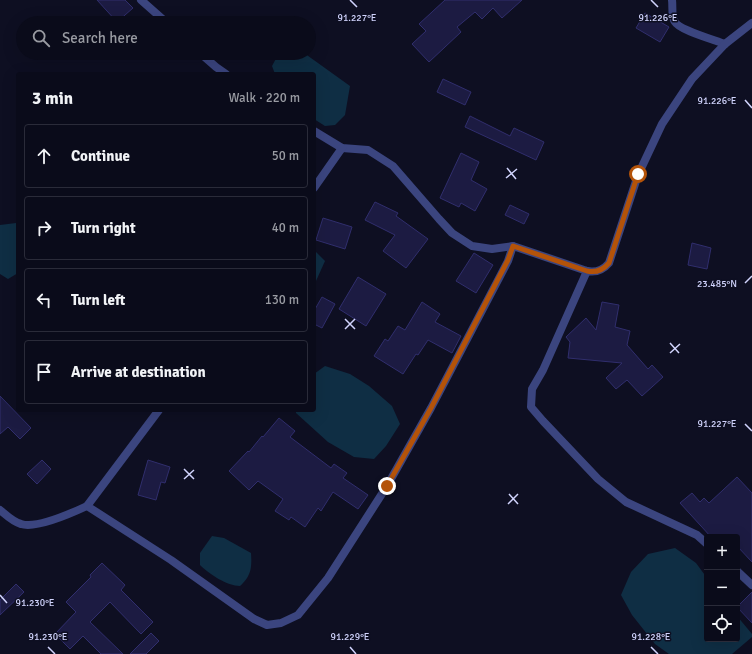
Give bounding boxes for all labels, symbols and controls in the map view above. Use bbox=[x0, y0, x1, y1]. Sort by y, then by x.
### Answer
text: 91.227°E bbox=[338, 12, 377, 24]
text: 91.226°E bbox=[639, 12, 678, 24]
search box bbox=[16, 16, 316, 60]
icon: search bbox=[30, 27, 52, 49]
text: Search here bbox=[62, 29, 138, 47]
text: 3 min bbox=[32, 88, 73, 109]
text: Walk · 220 m bbox=[229, 90, 300, 106]
text: 91.226°E bbox=[698, 95, 737, 107]
icon: ahead bbox=[33, 145, 55, 167]
text: Continue bbox=[71, 147, 130, 165]
text: 50 m bbox=[272, 148, 299, 164]
route start bbox=[629, 165, 647, 183]
icon: right bbox=[33, 217, 55, 239]
text: Turn right bbox=[71, 219, 136, 237]
text: 40 m bbox=[272, 220, 299, 236]
text: 23.485°N bbox=[697, 278, 737, 290]
icon: left bbox=[33, 289, 55, 311]
text: Turn left bbox=[71, 291, 125, 309]
text: 130 m bbox=[265, 292, 299, 308]
icon: arrive bbox=[33, 361, 55, 383]
text: Arrive at destination bbox=[71, 363, 206, 381]
text: 91.227°E bbox=[698, 418, 737, 430]
route end bbox=[378, 477, 396, 495]
map controls bbox=[704, 534, 740, 642]
button: + bbox=[704, 534, 740, 570]
button: − bbox=[704, 570, 740, 606]
text: 91.230°E bbox=[16, 597, 55, 609]
button: locate bbox=[704, 606, 740, 642]
text: 91.230°E bbox=[29, 631, 68, 643]
text: 91.229°E bbox=[331, 631, 370, 643]
text: 91.228°E bbox=[632, 631, 671, 643]

